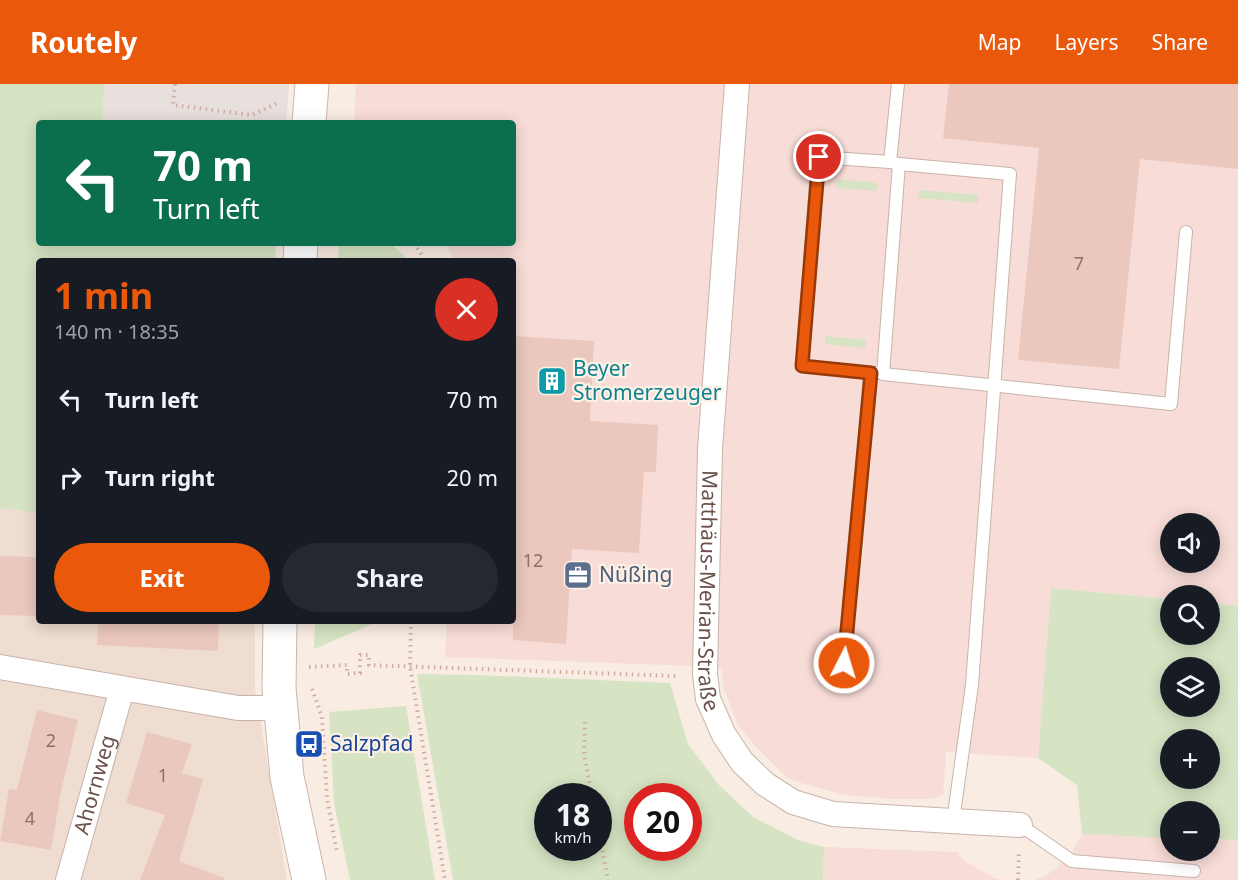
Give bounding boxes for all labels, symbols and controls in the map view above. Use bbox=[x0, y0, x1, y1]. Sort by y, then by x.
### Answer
text: Routely bbox=[30, 23, 137, 61]
text: Map bbox=[978, 28, 1022, 56]
text: Layers bbox=[1055, 28, 1119, 56]
text: Share bbox=[1152, 28, 1208, 56]
pin bbox=[793, 131, 844, 182]
text: 70 m bbox=[153, 136, 253, 193]
icon: arrive bbox=[802, 140, 835, 173]
icon: left bbox=[54, 144, 132, 222]
text: Turn left bbox=[153, 190, 259, 227]
house number: 7 bbox=[1074, 251, 1084, 275]
text: 1 min bbox=[54, 271, 153, 320]
button: close bbox=[435, 278, 498, 341]
text: 140 m · 18:35 bbox=[54, 318, 179, 345]
place label: Beyer Stromerzeuger bbox=[573, 354, 722, 406]
building icon: Beyer Stromerzeuger bbox=[536, 365, 568, 397]
icon: left bbox=[54, 383, 87, 416]
text: Turn left bbox=[105, 384, 199, 414]
text: 70 m bbox=[447, 384, 498, 414]
icon: right bbox=[54, 461, 87, 494]
text: Turn right bbox=[105, 462, 215, 492]
text: 20 m bbox=[447, 462, 498, 492]
street label: Matthäus-Merian-Straße bbox=[692, 470, 727, 716]
map controls bbox=[1160, 513, 1220, 861]
button: sound bbox=[1160, 513, 1220, 573]
button: Exit bbox=[54, 543, 270, 612]
button: Share bbox=[282, 543, 498, 612]
house number: 12 bbox=[523, 548, 543, 572]
office icon: Nüßing bbox=[562, 559, 594, 591]
place label: Nüßing bbox=[599, 560, 673, 588]
button: search bbox=[1160, 585, 1220, 645]
position arrow bbox=[812, 631, 876, 695]
button: layers bbox=[1160, 657, 1220, 717]
house number: 2 bbox=[46, 728, 56, 752]
bus stop icon: Salzpfad bbox=[293, 728, 325, 760]
place label: Salzpfad bbox=[330, 729, 413, 757]
button: + bbox=[1160, 729, 1220, 789]
street label: Ahornweg bbox=[67, 732, 121, 837]
house number: 1 bbox=[158, 763, 168, 787]
speed limit sign: 20 bbox=[624, 783, 702, 861]
text: 18 bbox=[556, 794, 590, 835]
button: − bbox=[1160, 801, 1220, 861]
house number: 4 bbox=[25, 806, 35, 830]
text: km/h bbox=[555, 827, 591, 847]

